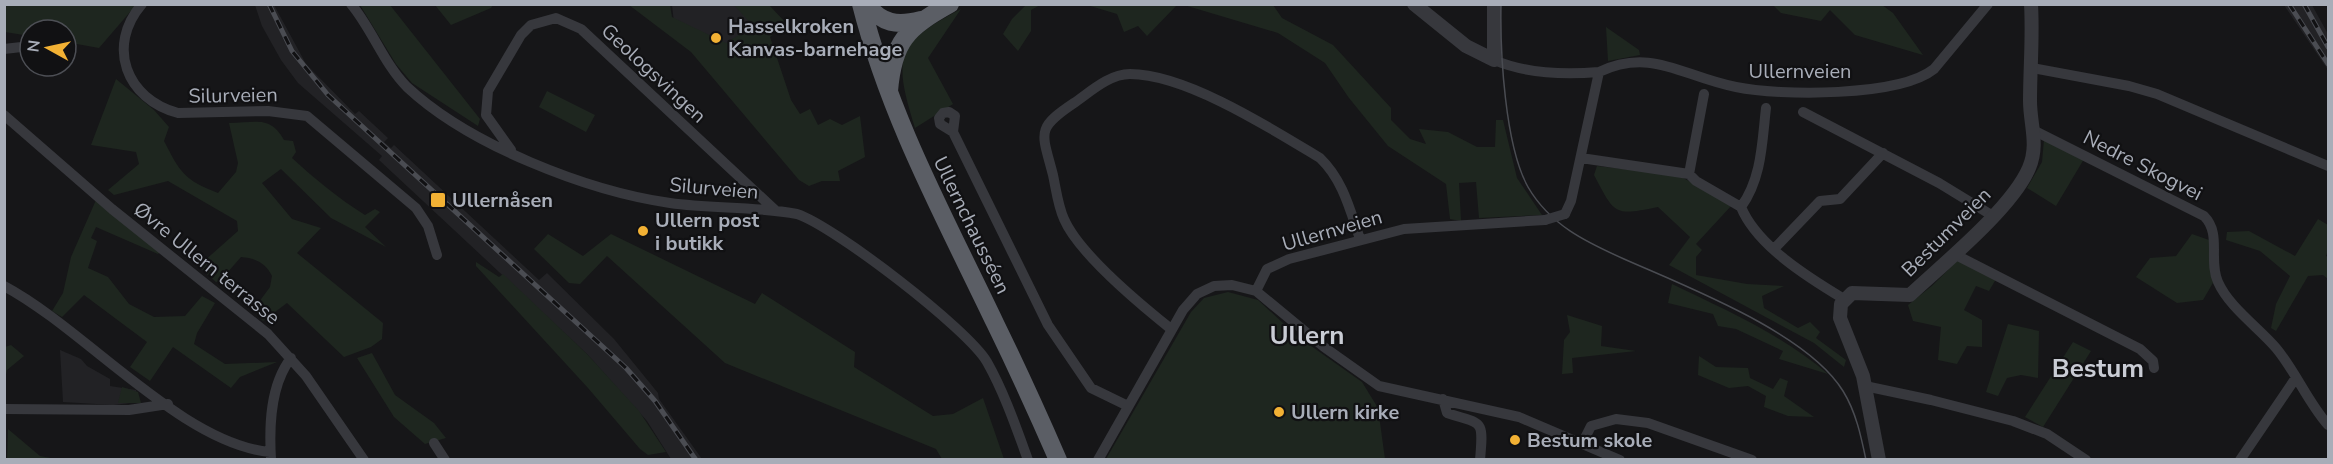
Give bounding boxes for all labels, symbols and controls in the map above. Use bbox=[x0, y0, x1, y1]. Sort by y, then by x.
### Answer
place label: Hasselkroken Kanvas-barnehage bbox=[728, 13, 903, 63]
north arrow bbox=[18, 18, 78, 78]
street label: Geologsvingen bbox=[595, 18, 712, 129]
marker: Hasselkroken Kanvas-barnehage bbox=[709, 31, 723, 45]
text: N bbox=[22, 39, 46, 54]
street label: Ullernveien bbox=[1749, 58, 1851, 85]
street label: Silurveien bbox=[188, 81, 278, 110]
street label: Nedre Skogvei bbox=[2079, 124, 2207, 207]
street label: Ullernchausséen bbox=[927, 152, 1017, 298]
street label: Silurveien bbox=[668, 171, 760, 206]
street label: Bestumveien bbox=[1896, 182, 1997, 283]
place label: Ullernåsen bbox=[452, 187, 553, 214]
marker: Ullernåsen bbox=[429, 191, 447, 209]
street label: Øvre Ullern terrasse bbox=[128, 196, 286, 331]
street label: Ullernveien bbox=[1279, 203, 1385, 258]
place label: Ullern post i butikk bbox=[655, 207, 759, 257]
marker: Ullern post i butikk bbox=[636, 224, 650, 238]
district label: Ullern bbox=[1269, 318, 1345, 353]
district label: Bestum bbox=[2052, 351, 2144, 386]
place label: Ullern kirke bbox=[1291, 399, 1399, 426]
marker: Ullern kirke bbox=[1272, 405, 1286, 419]
place label: Bestum skole bbox=[1527, 427, 1653, 454]
marker: Bestum skole bbox=[1508, 433, 1522, 447]

